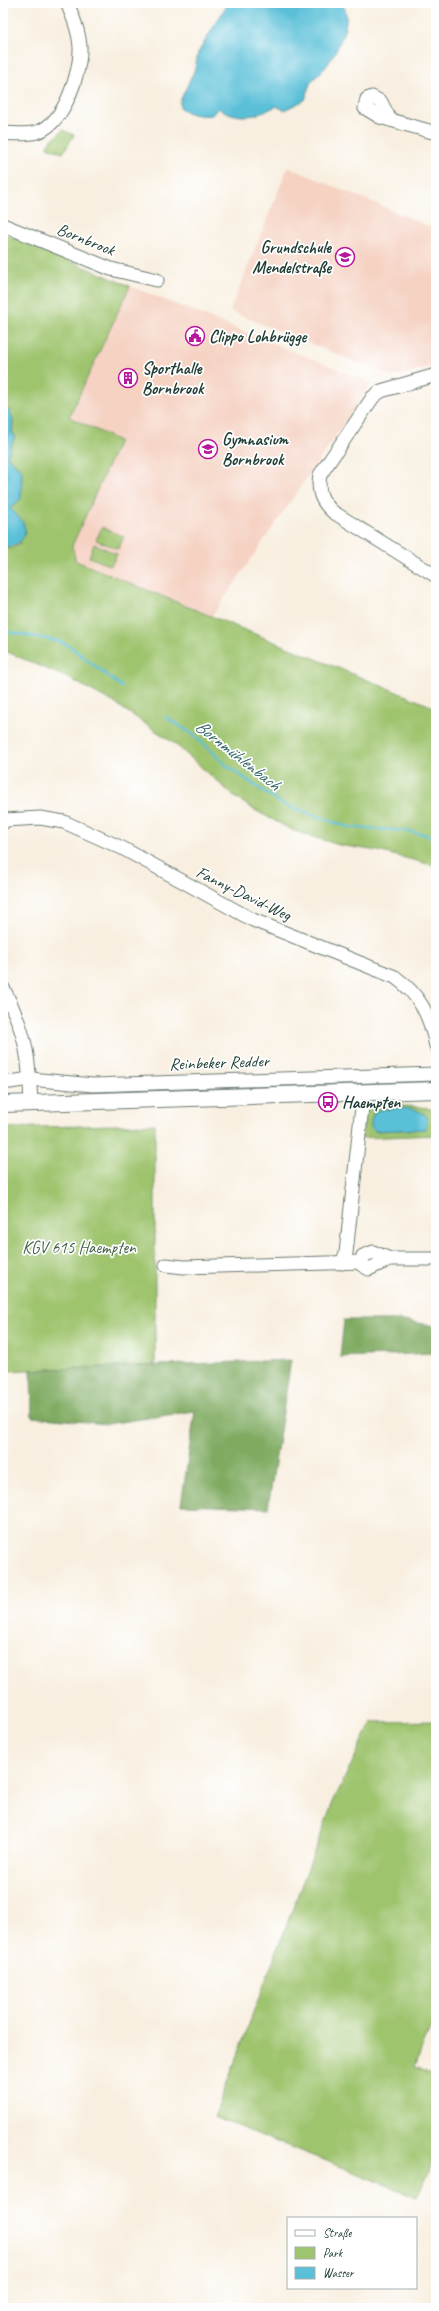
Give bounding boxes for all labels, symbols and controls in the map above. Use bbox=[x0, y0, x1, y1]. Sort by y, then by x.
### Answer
street label: Bornbrook bbox=[54, 218, 119, 261]
place label: Grundschule Mendelstraße bbox=[252, 237, 333, 278]
school or university icon: Grundschule Mendelstraße bbox=[334, 246, 356, 268]
public building icon: Clippo Lohbrügge bbox=[184, 325, 206, 347]
place label: Clippo Lohbrügge bbox=[209, 326, 308, 347]
place label: Sporthalle Bornbrook bbox=[142, 358, 205, 399]
building icon: Sporthalle Bornbrook bbox=[117, 367, 139, 389]
place label: Gymnasium Bornbrook bbox=[222, 429, 290, 470]
school or university icon: Gymnasium Bornbrook bbox=[197, 438, 219, 460]
water label: Bornmühlenbach bbox=[191, 715, 286, 796]
street label: Fanny-David-Weg bbox=[193, 861, 296, 926]
street label: Reinbeker Redder bbox=[169, 1050, 271, 1075]
bus stop icon: Haempten bbox=[317, 1091, 339, 1113]
place label: Haempten bbox=[342, 1092, 401, 1113]
park label: KGV 615 Haempten bbox=[22, 1237, 137, 1258]
legend bbox=[287, 2217, 417, 2289]
text: Straße bbox=[323, 2225, 352, 2241]
text: Park bbox=[323, 2245, 344, 2261]
text: Wasser bbox=[323, 2265, 355, 2281]

